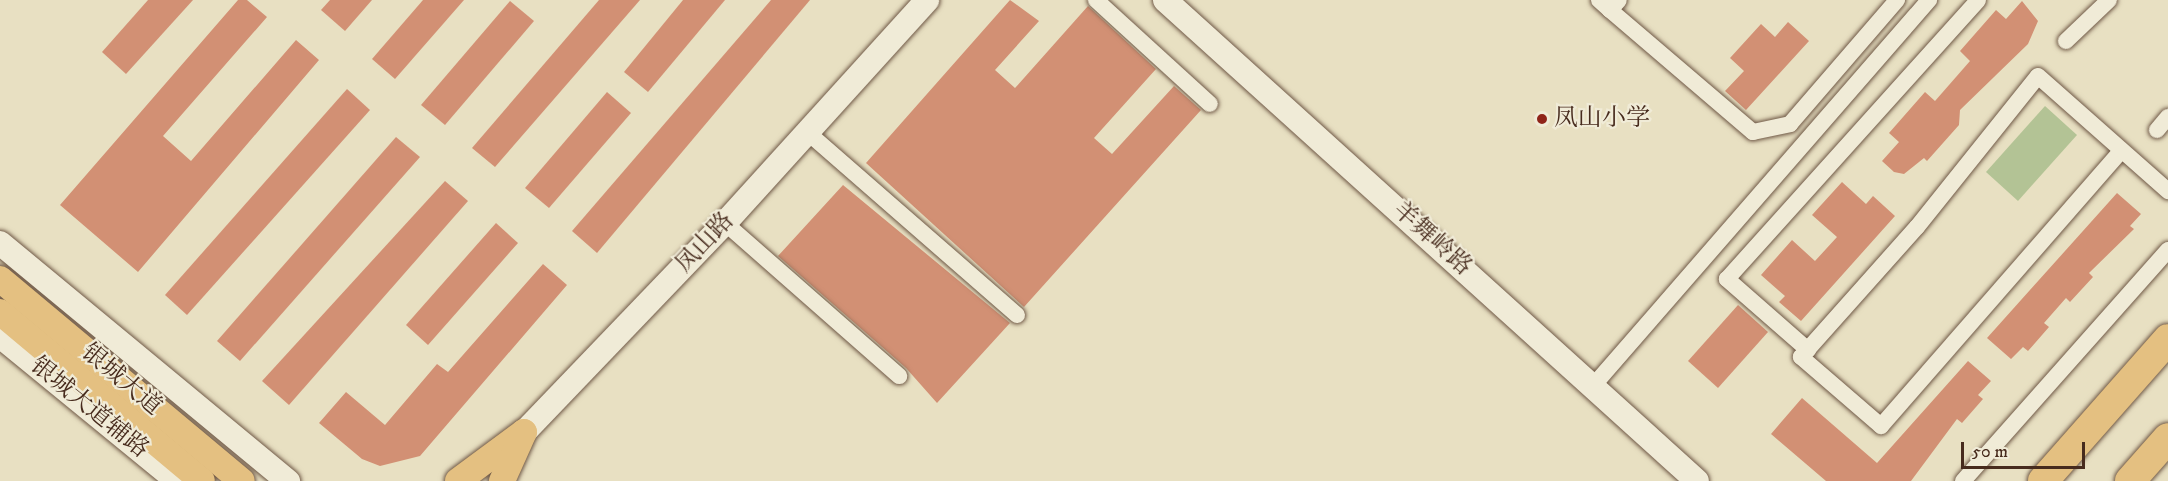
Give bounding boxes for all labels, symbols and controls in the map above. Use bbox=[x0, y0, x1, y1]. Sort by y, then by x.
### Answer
place label: 凤山小学 bbox=[1554, 105, 1650, 133]
marker: 凤山小学 bbox=[1535, 112, 1549, 126]
street label: 羊舞岭路 bbox=[1387, 196, 1477, 282]
street label: 凤山路 bbox=[670, 207, 740, 279]
street label: 银城大道 bbox=[75, 338, 167, 422]
street label: 银城大道辅路 bbox=[24, 351, 154, 465]
scale bar bbox=[1964, 430, 2088, 468]
text: 50 m bbox=[1972, 441, 2008, 463]

